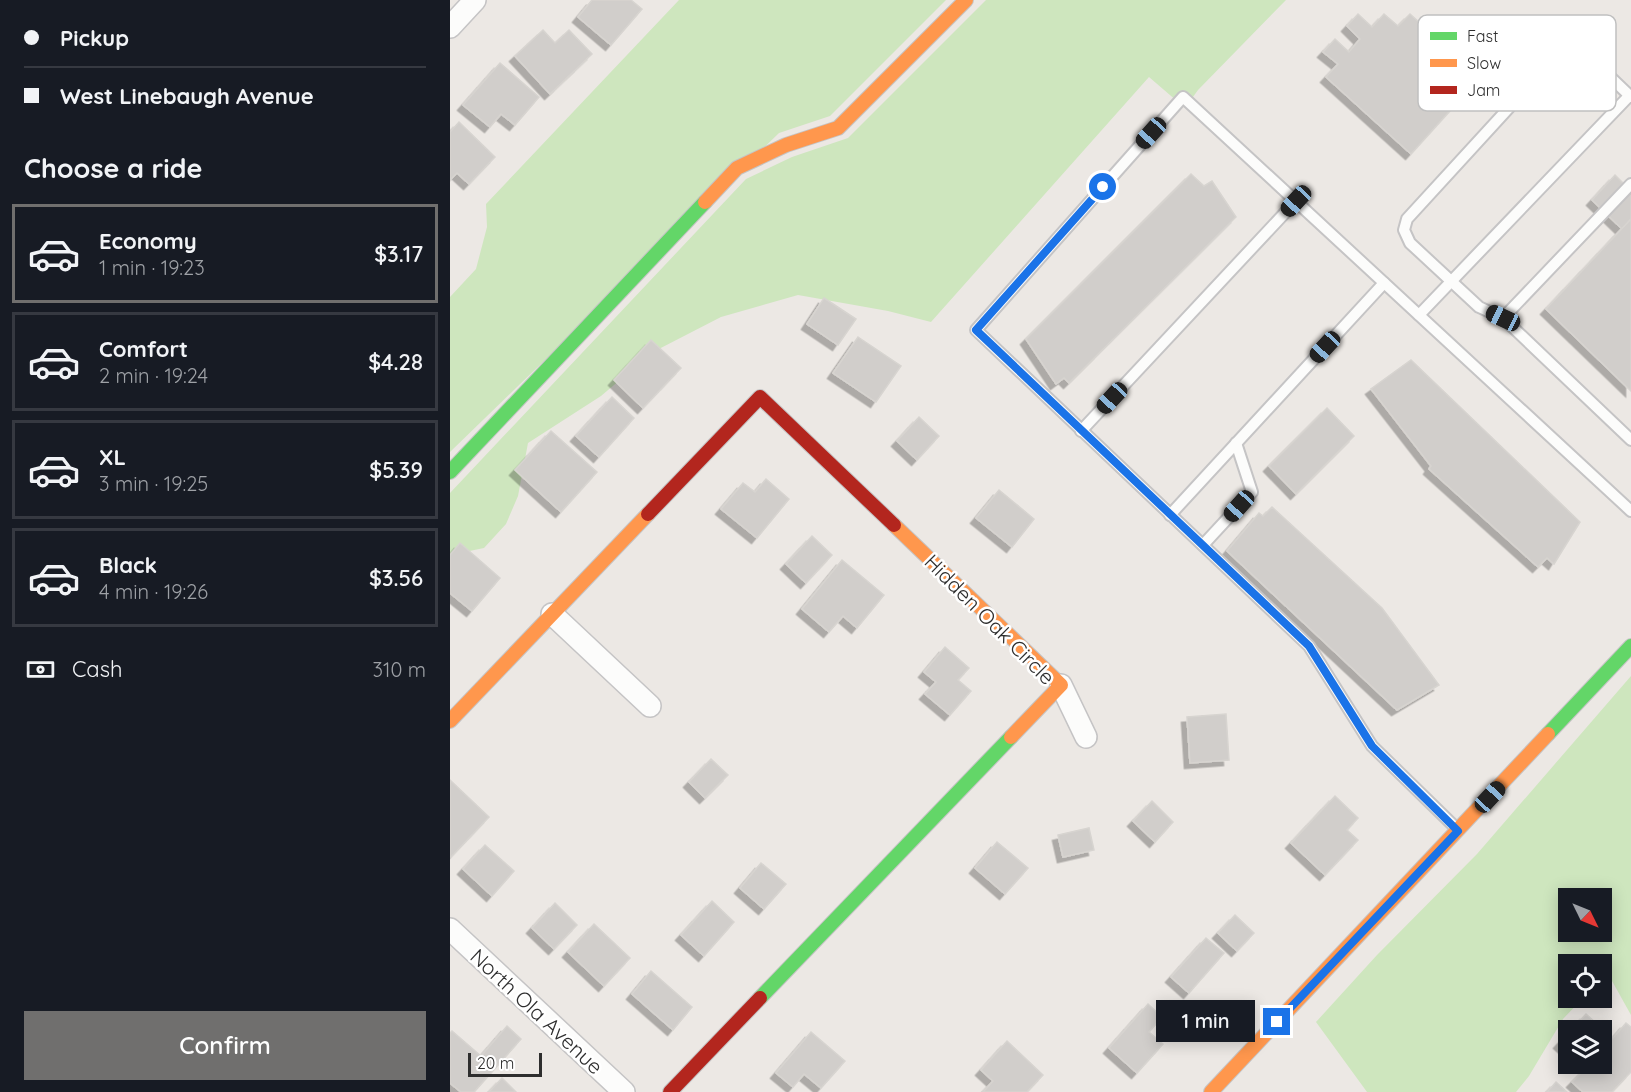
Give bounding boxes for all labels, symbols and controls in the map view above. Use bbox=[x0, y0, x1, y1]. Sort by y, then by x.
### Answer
legend bbox=[1418, 15, 1616, 111]
text: Pickup bbox=[60, 24, 129, 52]
text: Fast bbox=[1467, 26, 1498, 46]
text: Slow bbox=[1467, 53, 1501, 73]
text: Jam bbox=[1467, 80, 1500, 100]
text: West Linebaugh Avenue bbox=[60, 82, 314, 110]
car bbox=[1132, 114, 1170, 152]
text: Choose a ride bbox=[24, 151, 202, 185]
route start bbox=[1089, 173, 1116, 200]
car bbox=[1277, 182, 1315, 220]
icon: car bbox=[27, 227, 81, 281]
text: Economy bbox=[99, 227, 197, 255]
text: $3.17 bbox=[374, 240, 423, 268]
text: 1 min · 19:23 bbox=[99, 255, 205, 280]
car bbox=[1483, 302, 1523, 334]
car bbox=[1306, 328, 1344, 366]
icon: car bbox=[27, 335, 81, 389]
text: Comfort bbox=[99, 335, 188, 363]
text: $4.28 bbox=[368, 348, 423, 376]
text: 2 min · 19:24 bbox=[99, 363, 208, 388]
car bbox=[1093, 379, 1131, 417]
icon: car bbox=[27, 443, 81, 497]
text: XL bbox=[99, 443, 126, 471]
text: $5.39 bbox=[369, 456, 423, 484]
text: 3 min · 19:25 bbox=[99, 471, 208, 496]
car bbox=[1220, 487, 1258, 525]
street label: Hidden Oak Circle bbox=[919, 548, 1061, 690]
icon: car bbox=[27, 551, 81, 605]
text: Black bbox=[99, 551, 157, 579]
text: $3.56 bbox=[369, 564, 423, 592]
text: 4 min · 19:26 bbox=[99, 579, 208, 604]
icon: cash bbox=[24, 653, 57, 686]
text: Cash bbox=[72, 655, 123, 683]
text: 310 m bbox=[373, 657, 426, 682]
car bbox=[1471, 778, 1509, 816]
north arrow bbox=[1558, 888, 1612, 942]
map controls bbox=[1558, 888, 1612, 1074]
street label: North Ola Avenue bbox=[465, 943, 609, 1079]
button: locate bbox=[1558, 954, 1612, 1008]
callout: 1 min bbox=[1157, 1001, 1256, 1043]
text: 1 min bbox=[1182, 1008, 1229, 1033]
route end bbox=[1263, 1008, 1290, 1035]
button: Confirm bbox=[24, 1011, 426, 1080]
button: layers bbox=[1558, 1020, 1612, 1074]
scale bar bbox=[468, 1050, 542, 1078]
text: 20 m bbox=[477, 1053, 514, 1073]

